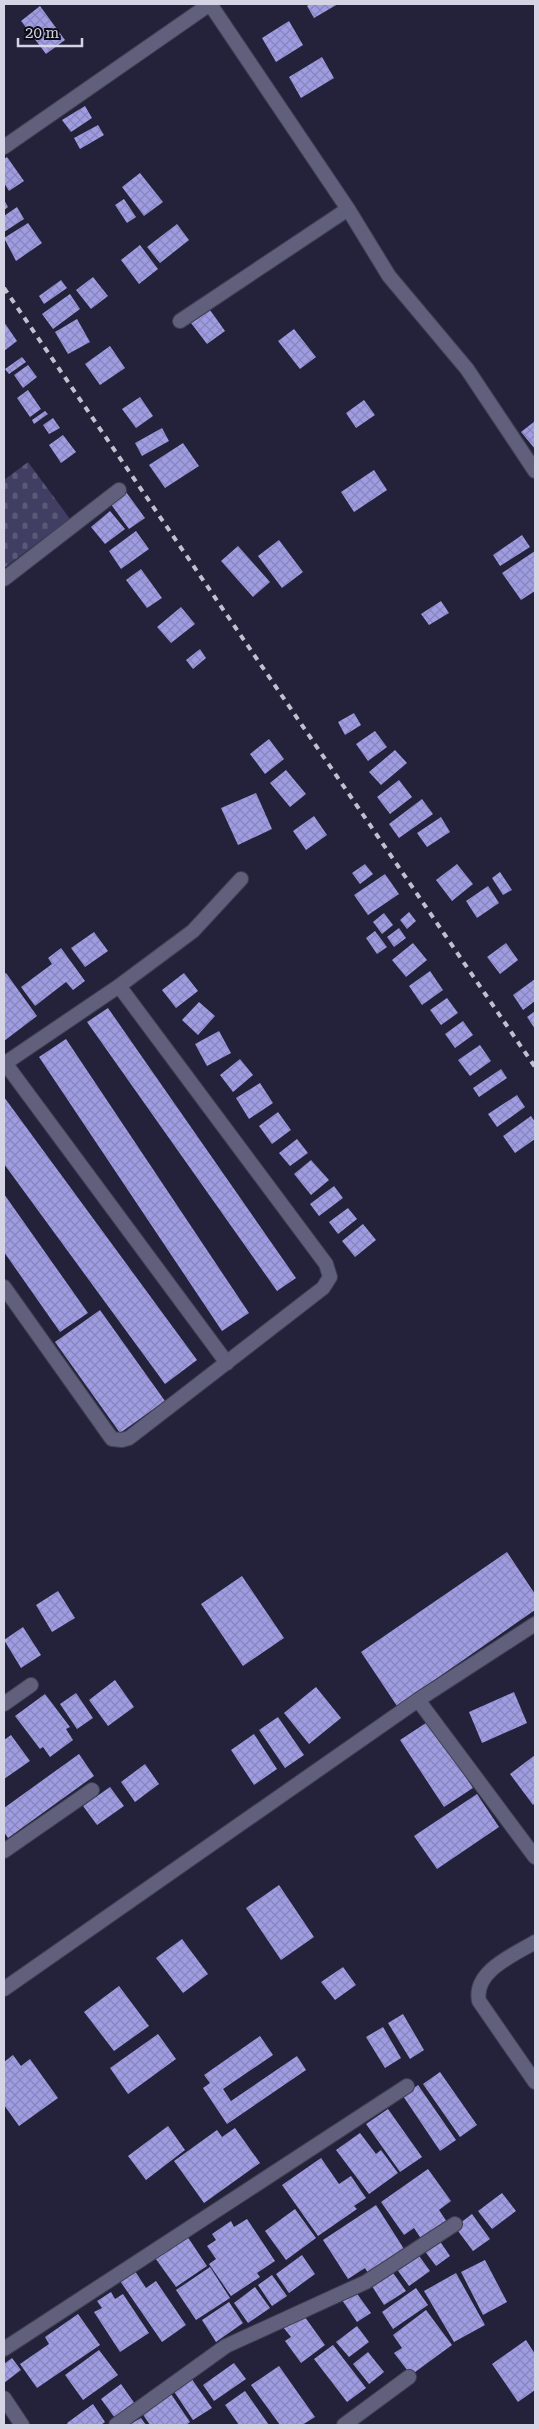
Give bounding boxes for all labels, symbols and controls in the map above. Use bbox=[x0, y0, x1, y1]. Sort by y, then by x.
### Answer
scale bar bbox=[18, 15, 81, 47]
text: 20 m bbox=[25, 24, 60, 42]

